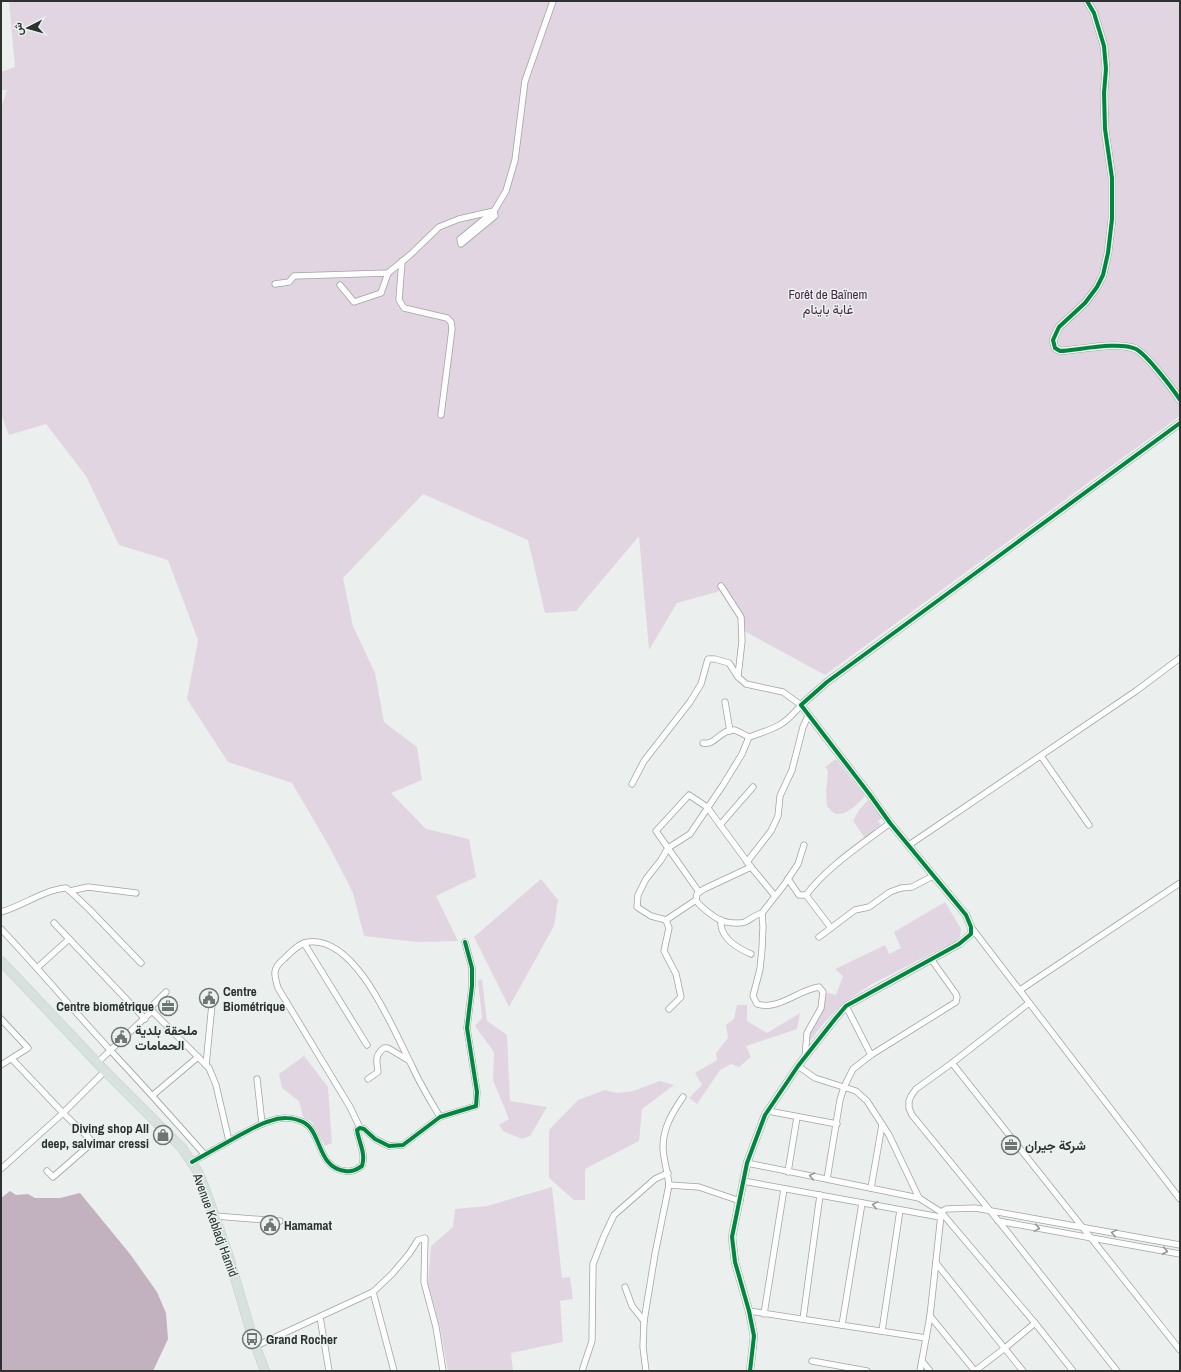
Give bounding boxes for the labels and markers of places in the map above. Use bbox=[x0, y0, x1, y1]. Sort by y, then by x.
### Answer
place label: Centre Biométrique bbox=[223, 983, 285, 1015]
public building icon: Centre Biométrique bbox=[198, 987, 220, 1009]
office icon: Centre biométrique bbox=[157, 995, 179, 1017]
place label: Centre biométrique bbox=[56, 998, 154, 1015]
place label: ملحقة بلدية الحمامات bbox=[135, 1022, 198, 1054]
public building icon: ملحقة بلدية الحمامات bbox=[110, 1026, 132, 1048]
place label: Diving shop All deep, salvimar cressi bbox=[41, 1120, 149, 1152]
shop icon: Diving shop All deep, salvimar cressi bbox=[152, 1124, 174, 1146]
office icon: شركة جيران bbox=[1000, 1134, 1022, 1156]
place label: شركة جيران bbox=[1025, 1137, 1086, 1154]
public building icon: Hamamat bbox=[259, 1214, 281, 1236]
place label: Hamamat bbox=[284, 1217, 332, 1234]
bus stop icon: Grand Rocher bbox=[241, 1328, 263, 1350]
place label: Grand Rocher bbox=[266, 1331, 338, 1348]

